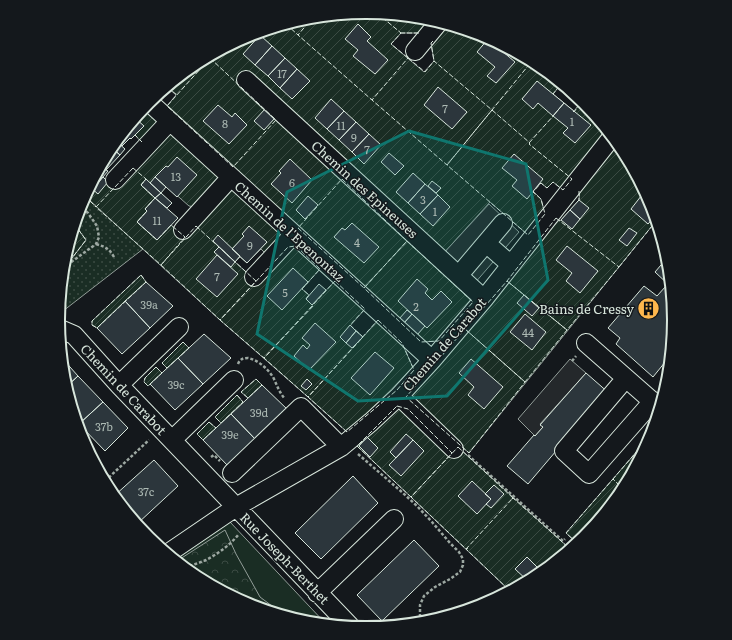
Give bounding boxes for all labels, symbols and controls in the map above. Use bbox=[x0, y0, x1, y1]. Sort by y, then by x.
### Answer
house number: 17 bbox=[277, 65, 287, 81]
house number: 7 bbox=[442, 100, 448, 116]
house number: 1 bbox=[570, 113, 575, 129]
house number: 8 bbox=[222, 115, 228, 131]
house number: 11 bbox=[337, 117, 346, 133]
house number: 9 bbox=[351, 129, 357, 145]
street label: Chemin des Epineuses bbox=[308, 136, 423, 242]
house number: 7 bbox=[364, 141, 370, 157]
house number: 13 bbox=[171, 168, 181, 184]
house number: 6 bbox=[289, 174, 295, 190]
street label: Chemin de l'Epenontaz bbox=[231, 176, 349, 286]
house number: 3 bbox=[420, 191, 426, 207]
house number: 1 bbox=[433, 203, 438, 219]
house number: 11 bbox=[153, 212, 162, 228]
house number: 4 bbox=[354, 234, 360, 250]
house number: 9 bbox=[247, 237, 253, 253]
house number: 7 bbox=[214, 268, 220, 284]
house number: 5 bbox=[282, 284, 288, 300]
street label: Chemin de Carabot bbox=[398, 292, 491, 395]
building icon: Bains de Cressy bbox=[636, 295, 662, 321]
house number: 39a bbox=[140, 296, 158, 312]
house number: 2 bbox=[413, 298, 419, 314]
place label: Bains de Cressy bbox=[539, 299, 635, 318]
house number: 44 bbox=[522, 324, 534, 340]
street label: Chemin de Carabot bbox=[77, 339, 172, 439]
house number: 39c bbox=[167, 376, 185, 392]
house number: 39d bbox=[250, 404, 268, 420]
house number: 37b bbox=[95, 418, 113, 434]
house number: 39e bbox=[221, 426, 239, 442]
house number: 37c bbox=[138, 483, 155, 499]
street label: Rue Joseph-Berthet bbox=[236, 508, 334, 609]

